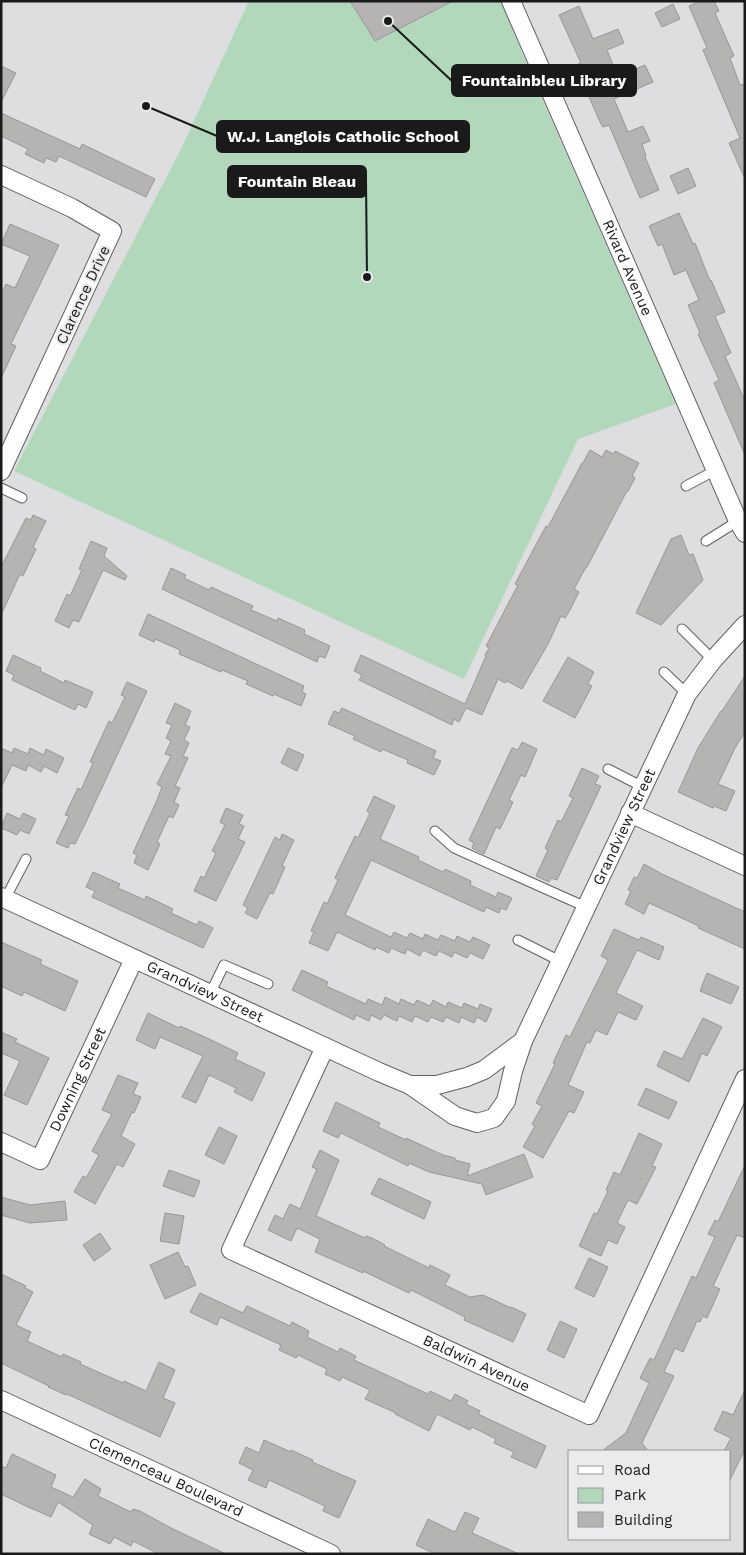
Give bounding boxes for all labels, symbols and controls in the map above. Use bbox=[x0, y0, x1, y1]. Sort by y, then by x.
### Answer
callout: Fountainbleu Library bbox=[452, 65, 636, 96]
text: Fountainbleu Library bbox=[462, 71, 627, 90]
callout: W.J. Langlois Catholic School bbox=[217, 121, 469, 152]
text: W.J. Langlois Catholic School bbox=[227, 127, 460, 146]
callout: Fountain Bleau bbox=[228, 166, 366, 197]
text: Fountain Bleau bbox=[238, 172, 356, 191]
street label: Rivard Avenue bbox=[599, 217, 656, 318]
street label: Clarence Drive bbox=[52, 243, 114, 347]
street label: Grandview Street bbox=[589, 765, 660, 888]
street label: Grandview Street bbox=[144, 957, 267, 1027]
street label: Downing Street bbox=[46, 1024, 110, 1134]
street label: Baldwin Avenue bbox=[420, 1331, 533, 1396]
street label: Clemenceau Boulevard bbox=[86, 1433, 246, 1521]
legend bbox=[568, 1450, 731, 1540]
text: Road bbox=[614, 1461, 651, 1479]
text: Park bbox=[614, 1486, 647, 1504]
text: Building bbox=[614, 1511, 672, 1529]

